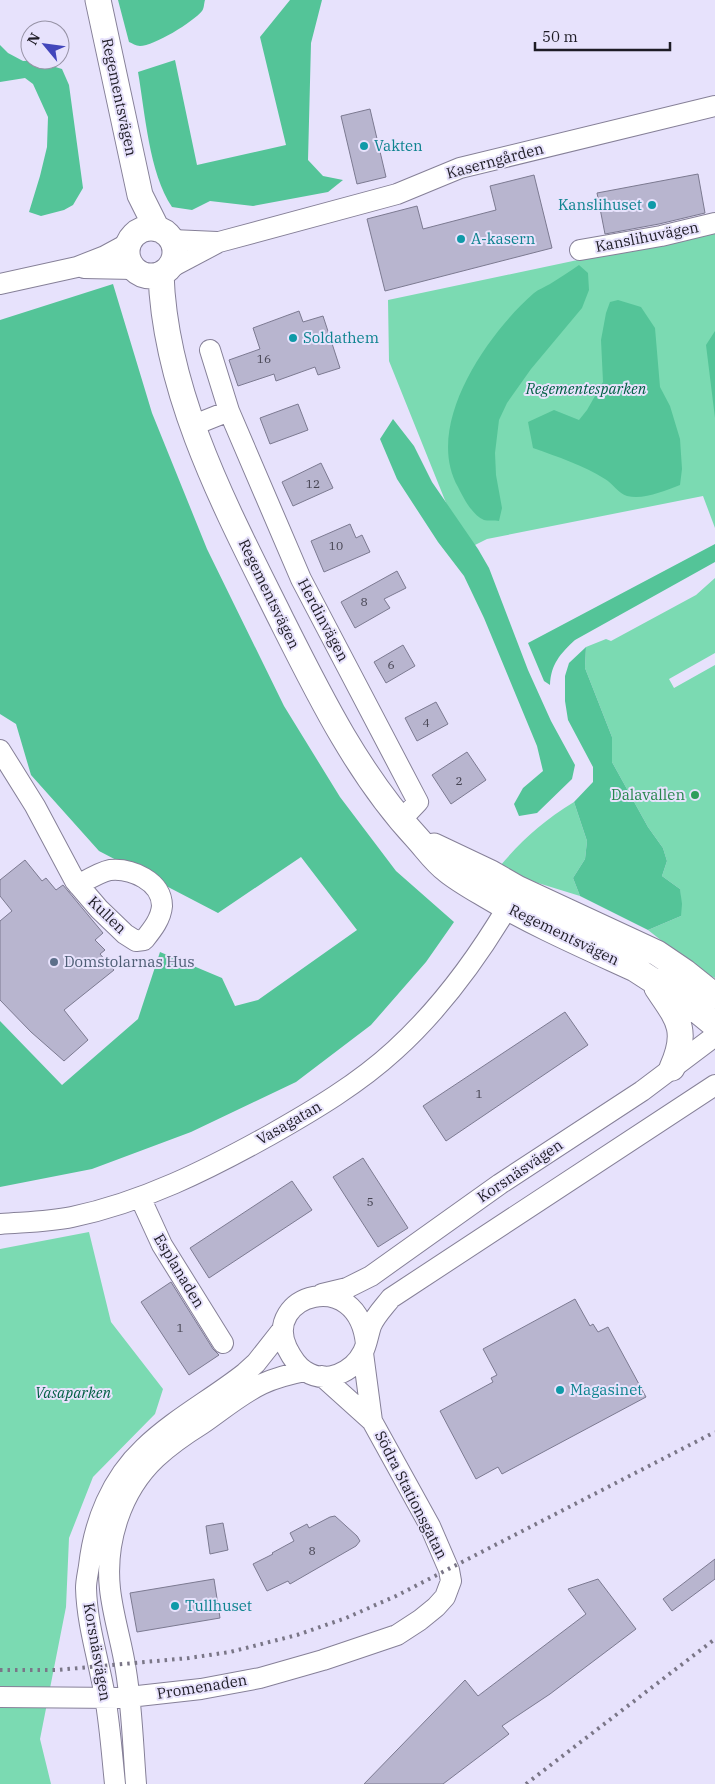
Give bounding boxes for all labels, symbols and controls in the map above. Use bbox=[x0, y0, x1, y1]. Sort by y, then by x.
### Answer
north arrow bbox=[20, 20, 70, 70]
scale bar bbox=[535, 20, 670, 52]
text: 50 m bbox=[542, 27, 578, 46]
text: N bbox=[23, 29, 44, 48]
street label: Regementsvägen bbox=[98, 36, 141, 158]
place label: Vakten bbox=[374, 136, 423, 155]
street label: Kaserngården bbox=[444, 138, 546, 183]
marker: Vakten bbox=[358, 140, 370, 152]
place label: Kanslihuset bbox=[558, 195, 642, 214]
marker: Kanslihuset bbox=[646, 199, 658, 211]
street label: Kanslihuvägen bbox=[594, 217, 701, 256]
place label: A-kasern bbox=[471, 229, 536, 248]
marker: A-kasern bbox=[455, 233, 467, 245]
place label: Soldathem bbox=[303, 328, 379, 347]
marker: Soldathem bbox=[287, 332, 299, 344]
house number: 16 bbox=[257, 351, 271, 366]
park label: Regementesparken bbox=[525, 379, 647, 398]
house number: 12 bbox=[306, 476, 320, 491]
street label: Regementsvägen bbox=[235, 536, 304, 652]
house number: 10 bbox=[329, 538, 343, 553]
street label: Herdinvägen bbox=[294, 575, 353, 665]
house number: 8 bbox=[360, 594, 368, 609]
house number: 6 bbox=[387, 657, 395, 672]
house number: 4 bbox=[422, 715, 430, 730]
house number: 2 bbox=[455, 773, 463, 788]
place label: Dalavallen bbox=[611, 785, 685, 804]
marker: Dalavallen bbox=[689, 789, 701, 801]
street label: Kullen bbox=[84, 892, 131, 938]
street label: Regementsvägen bbox=[506, 900, 623, 970]
place label: Domstolarnas Hus bbox=[64, 952, 195, 971]
marker: Domstolarnas Hus bbox=[48, 956, 60, 968]
house number: 1 bbox=[475, 1086, 483, 1101]
street label: Vasagatan bbox=[253, 1096, 325, 1149]
street label: Korsnäsvägen bbox=[473, 1135, 567, 1206]
house number: 5 bbox=[366, 1194, 374, 1209]
street label: Esplanaden bbox=[150, 1230, 209, 1312]
house number: 1 bbox=[176, 1320, 184, 1335]
place label: Magasinet bbox=[570, 1380, 642, 1399]
park label: Vasaparken bbox=[35, 1383, 112, 1402]
marker: Magasinet bbox=[554, 1384, 566, 1396]
street label: Södra Stationsgatan bbox=[371, 1427, 452, 1562]
house number: 8 bbox=[308, 1543, 316, 1558]
place label: Tullhuset bbox=[185, 1596, 252, 1615]
marker: Tullhuset bbox=[169, 1600, 181, 1612]
street label: Korsnäsvägen bbox=[80, 1601, 116, 1703]
street label: Promenaden bbox=[155, 1670, 249, 1703]

